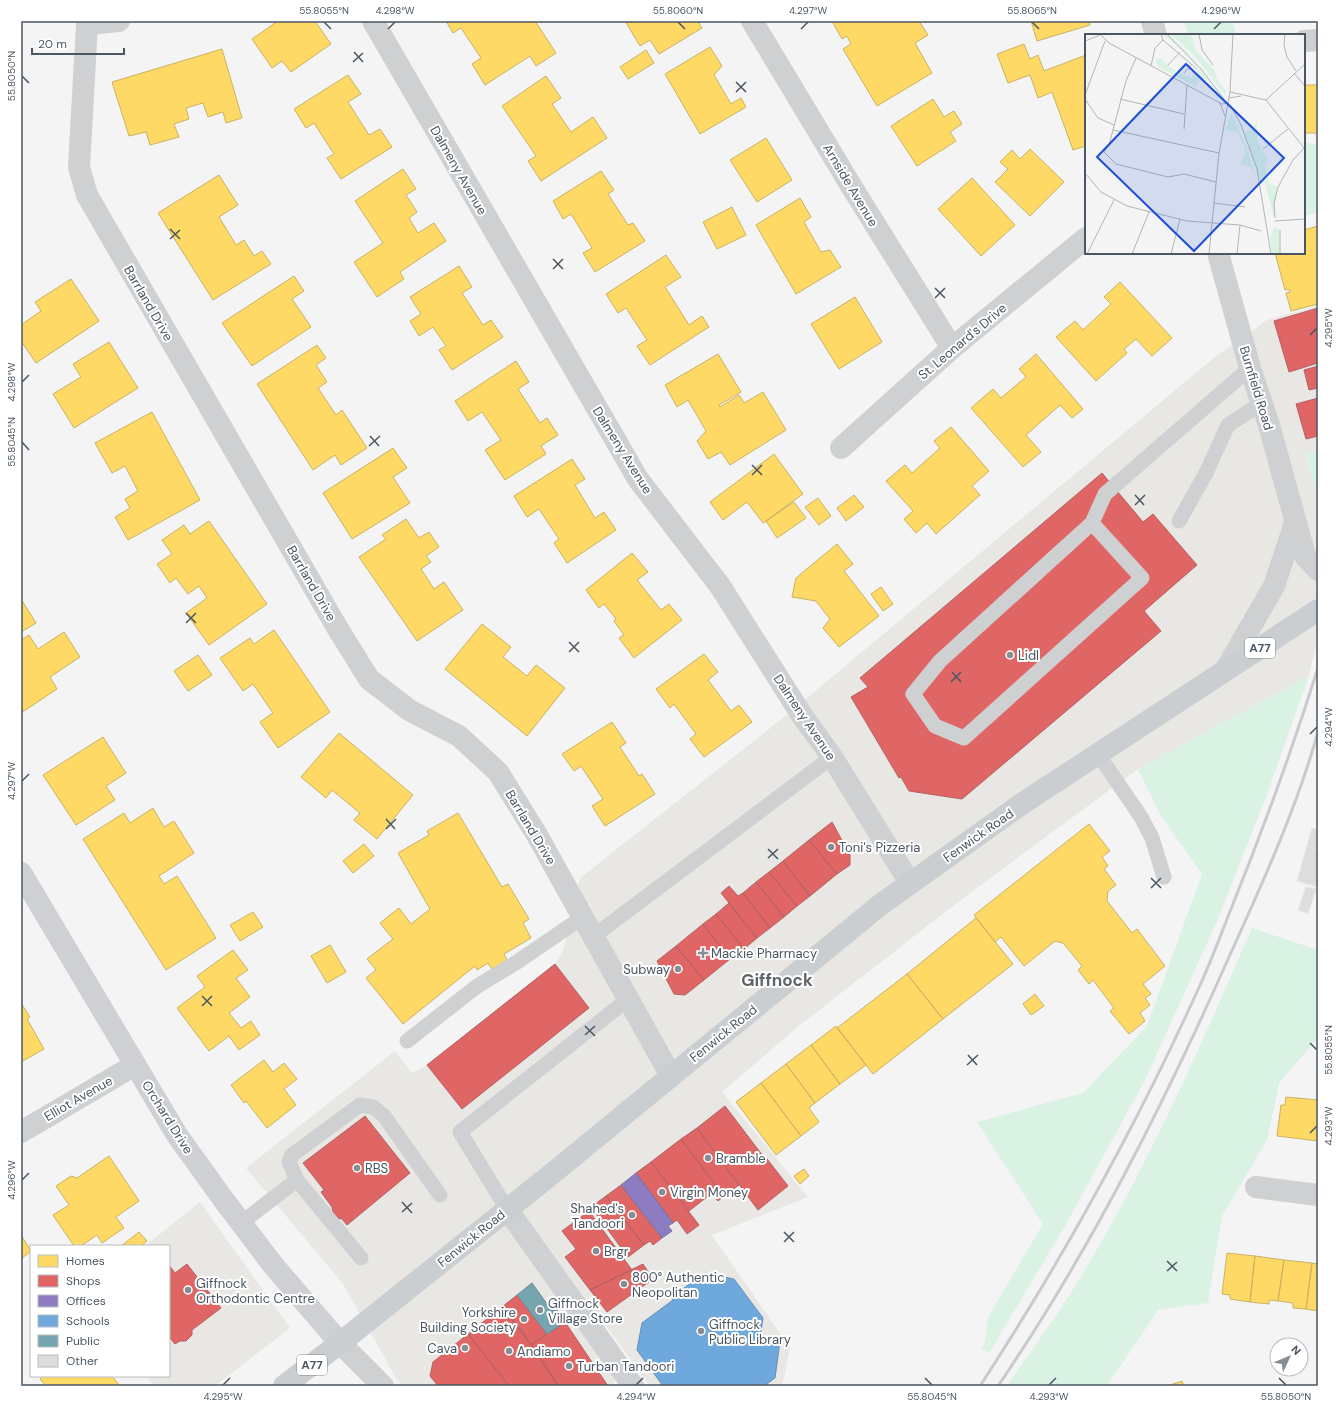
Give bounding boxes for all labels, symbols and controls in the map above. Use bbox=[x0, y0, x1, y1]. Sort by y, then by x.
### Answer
text: 55.8055°N bbox=[299, 4, 349, 17]
text: 4.298°W bbox=[375, 4, 415, 17]
text: 55.8060°N bbox=[653, 4, 703, 17]
text: 4.297°W bbox=[789, 4, 827, 17]
text: 55.8065°N bbox=[1007, 4, 1057, 17]
text: 4.296°W bbox=[1201, 4, 1241, 17]
scale bar bbox=[32, 30, 124, 56]
inset map bbox=[1085, 34, 1305, 254]
text: 20 m bbox=[38, 36, 67, 52]
text: 55.8050°N bbox=[5, 51, 18, 101]
street label: Dalmeny Avenue bbox=[426, 123, 491, 218]
street label: Arnside Avenue bbox=[819, 141, 882, 230]
street label: Barrland Drive bbox=[120, 262, 177, 344]
street label: St. Leonard's Drive bbox=[915, 299, 1010, 383]
text: 4.295°W bbox=[1322, 308, 1335, 348]
street label: Burnfield Road bbox=[1236, 344, 1277, 432]
text: 4.298°W bbox=[5, 362, 18, 402]
street label: Dalmeny Avenue bbox=[589, 403, 656, 497]
text: 55.8045°N bbox=[5, 417, 18, 467]
street label: Barrland Drive bbox=[283, 542, 340, 624]
road number: A77 bbox=[1245, 638, 1275, 658]
place label: Lidl bbox=[1018, 647, 1039, 664]
marker: Lidl bbox=[1005, 650, 1015, 660]
street label: Dalmeny Avenue bbox=[770, 671, 840, 763]
text: 4.294°W bbox=[1322, 707, 1335, 747]
text: 4.297°W bbox=[5, 762, 18, 800]
street label: Barrland Drive bbox=[502, 787, 560, 868]
street label: Fenwick Road bbox=[940, 805, 1017, 866]
place label: Toni's Pizzeria bbox=[839, 839, 920, 856]
marker: Toni's Pizzeria bbox=[826, 842, 836, 852]
place label: Mackie Pharmacy bbox=[711, 945, 817, 962]
marker: Mackie Pharmacy bbox=[698, 948, 708, 958]
place label: Subway bbox=[623, 961, 670, 978]
marker: Subway bbox=[673, 964, 683, 974]
district label: Giffnock bbox=[741, 969, 813, 991]
street label: Fenwick Road bbox=[686, 1001, 761, 1066]
text: 55.8055°N bbox=[1322, 1025, 1335, 1075]
street label: Elliot Avenue bbox=[41, 1072, 116, 1125]
street label: Orchard Drive bbox=[138, 1077, 197, 1157]
text: 4.293°W bbox=[1322, 1106, 1335, 1145]
place label: Bramble bbox=[716, 1150, 766, 1167]
marker: Bramble bbox=[703, 1153, 713, 1163]
text: 4.296°W bbox=[5, 1160, 18, 1200]
place label: RBS bbox=[365, 1160, 388, 1177]
marker: RBS bbox=[352, 1163, 362, 1173]
place label: Virgin Money bbox=[670, 1184, 748, 1201]
marker: Virgin Money bbox=[657, 1187, 667, 1197]
place label: Shahed's Tandoori bbox=[570, 1200, 624, 1232]
street label: Fenwick Road bbox=[434, 1206, 509, 1271]
marker: Shahed's Tandoori bbox=[627, 1210, 637, 1220]
place label: Brgr bbox=[604, 1243, 629, 1260]
legend bbox=[30, 1245, 170, 1377]
marker: Brgr bbox=[591, 1246, 601, 1256]
text: Homes bbox=[66, 1253, 105, 1269]
place label: 800° Authentic Neopolitan bbox=[632, 1269, 725, 1301]
text: Shops bbox=[66, 1273, 101, 1289]
place label: Giffnock Orthodontic Centre bbox=[196, 1275, 315, 1307]
marker: 800° Authentic Neopolitan bbox=[619, 1279, 629, 1289]
marker: Giffnock Orthodontic Centre bbox=[183, 1285, 193, 1295]
text: Offices bbox=[66, 1293, 106, 1309]
place label: Giffnock Village Store bbox=[548, 1295, 623, 1327]
place label: Yorkshire Building Society bbox=[420, 1304, 516, 1336]
marker: Giffnock Village Store bbox=[535, 1305, 545, 1315]
text: Schools bbox=[66, 1313, 110, 1329]
marker: Yorkshire Building Society bbox=[519, 1314, 529, 1324]
place label: Giffnock Public Library bbox=[709, 1316, 791, 1348]
marker: Giffnock Public Library bbox=[696, 1326, 706, 1336]
text: Public bbox=[66, 1333, 100, 1349]
north arrow bbox=[1269, 1337, 1309, 1377]
place label: Cava bbox=[427, 1340, 457, 1357]
text: N bbox=[1288, 1342, 1304, 1358]
marker: Cava bbox=[460, 1343, 470, 1353]
place label: Andiamo bbox=[517, 1343, 571, 1360]
marker: Andiamo bbox=[504, 1346, 514, 1356]
text: Other bbox=[66, 1353, 99, 1369]
road number: A77 bbox=[297, 1355, 327, 1375]
place label: Turban Tandoori bbox=[577, 1358, 674, 1375]
marker: Turban Tandoori bbox=[564, 1361, 574, 1371]
text: 4.295°W bbox=[203, 1390, 243, 1403]
text: 4.294°W bbox=[616, 1390, 656, 1403]
text: 55.8045°N bbox=[907, 1390, 957, 1403]
text: 4.293°W bbox=[1030, 1390, 1069, 1403]
text: 55.8050°N bbox=[1261, 1390, 1311, 1403]

